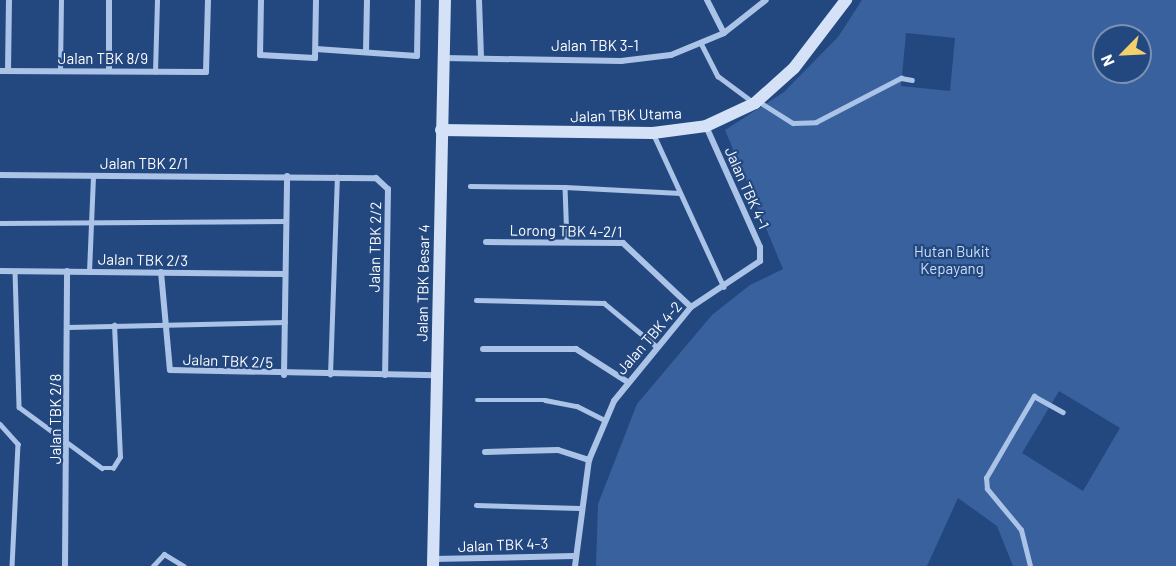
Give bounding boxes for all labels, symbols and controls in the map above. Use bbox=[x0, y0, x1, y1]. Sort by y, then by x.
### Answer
north arrow bbox=[1092, 24, 1152, 84]
street label: Jalan TBK 3-1 bbox=[551, 37, 639, 55]
street label: Jalan TBK 8/9 bbox=[58, 50, 148, 68]
text: N bbox=[1096, 52, 1118, 69]
street label: Jalan TBK Utama bbox=[570, 104, 682, 126]
street label: Jalan TBK 4-1 bbox=[721, 144, 773, 232]
street label: Jalan TBK 2/1 bbox=[100, 155, 188, 173]
street label: Jalan TBK 2/2 bbox=[365, 201, 385, 293]
street label: Lorong TBK 4-2/1 bbox=[509, 221, 623, 241]
street label: Jalan TBK Besar 4 bbox=[413, 224, 433, 342]
park label: Hutan Bukit Kepayang bbox=[914, 242, 990, 277]
street label: Jalan TBK 2/3 bbox=[98, 250, 188, 270]
street label: Jalan TBK 4-2 bbox=[612, 298, 686, 378]
street label: Jalan TBK 2/5 bbox=[183, 350, 273, 372]
street label: Jalan TBK 2/8 bbox=[47, 374, 65, 464]
street label: Jalan TBK 4-3 bbox=[457, 534, 549, 556]

